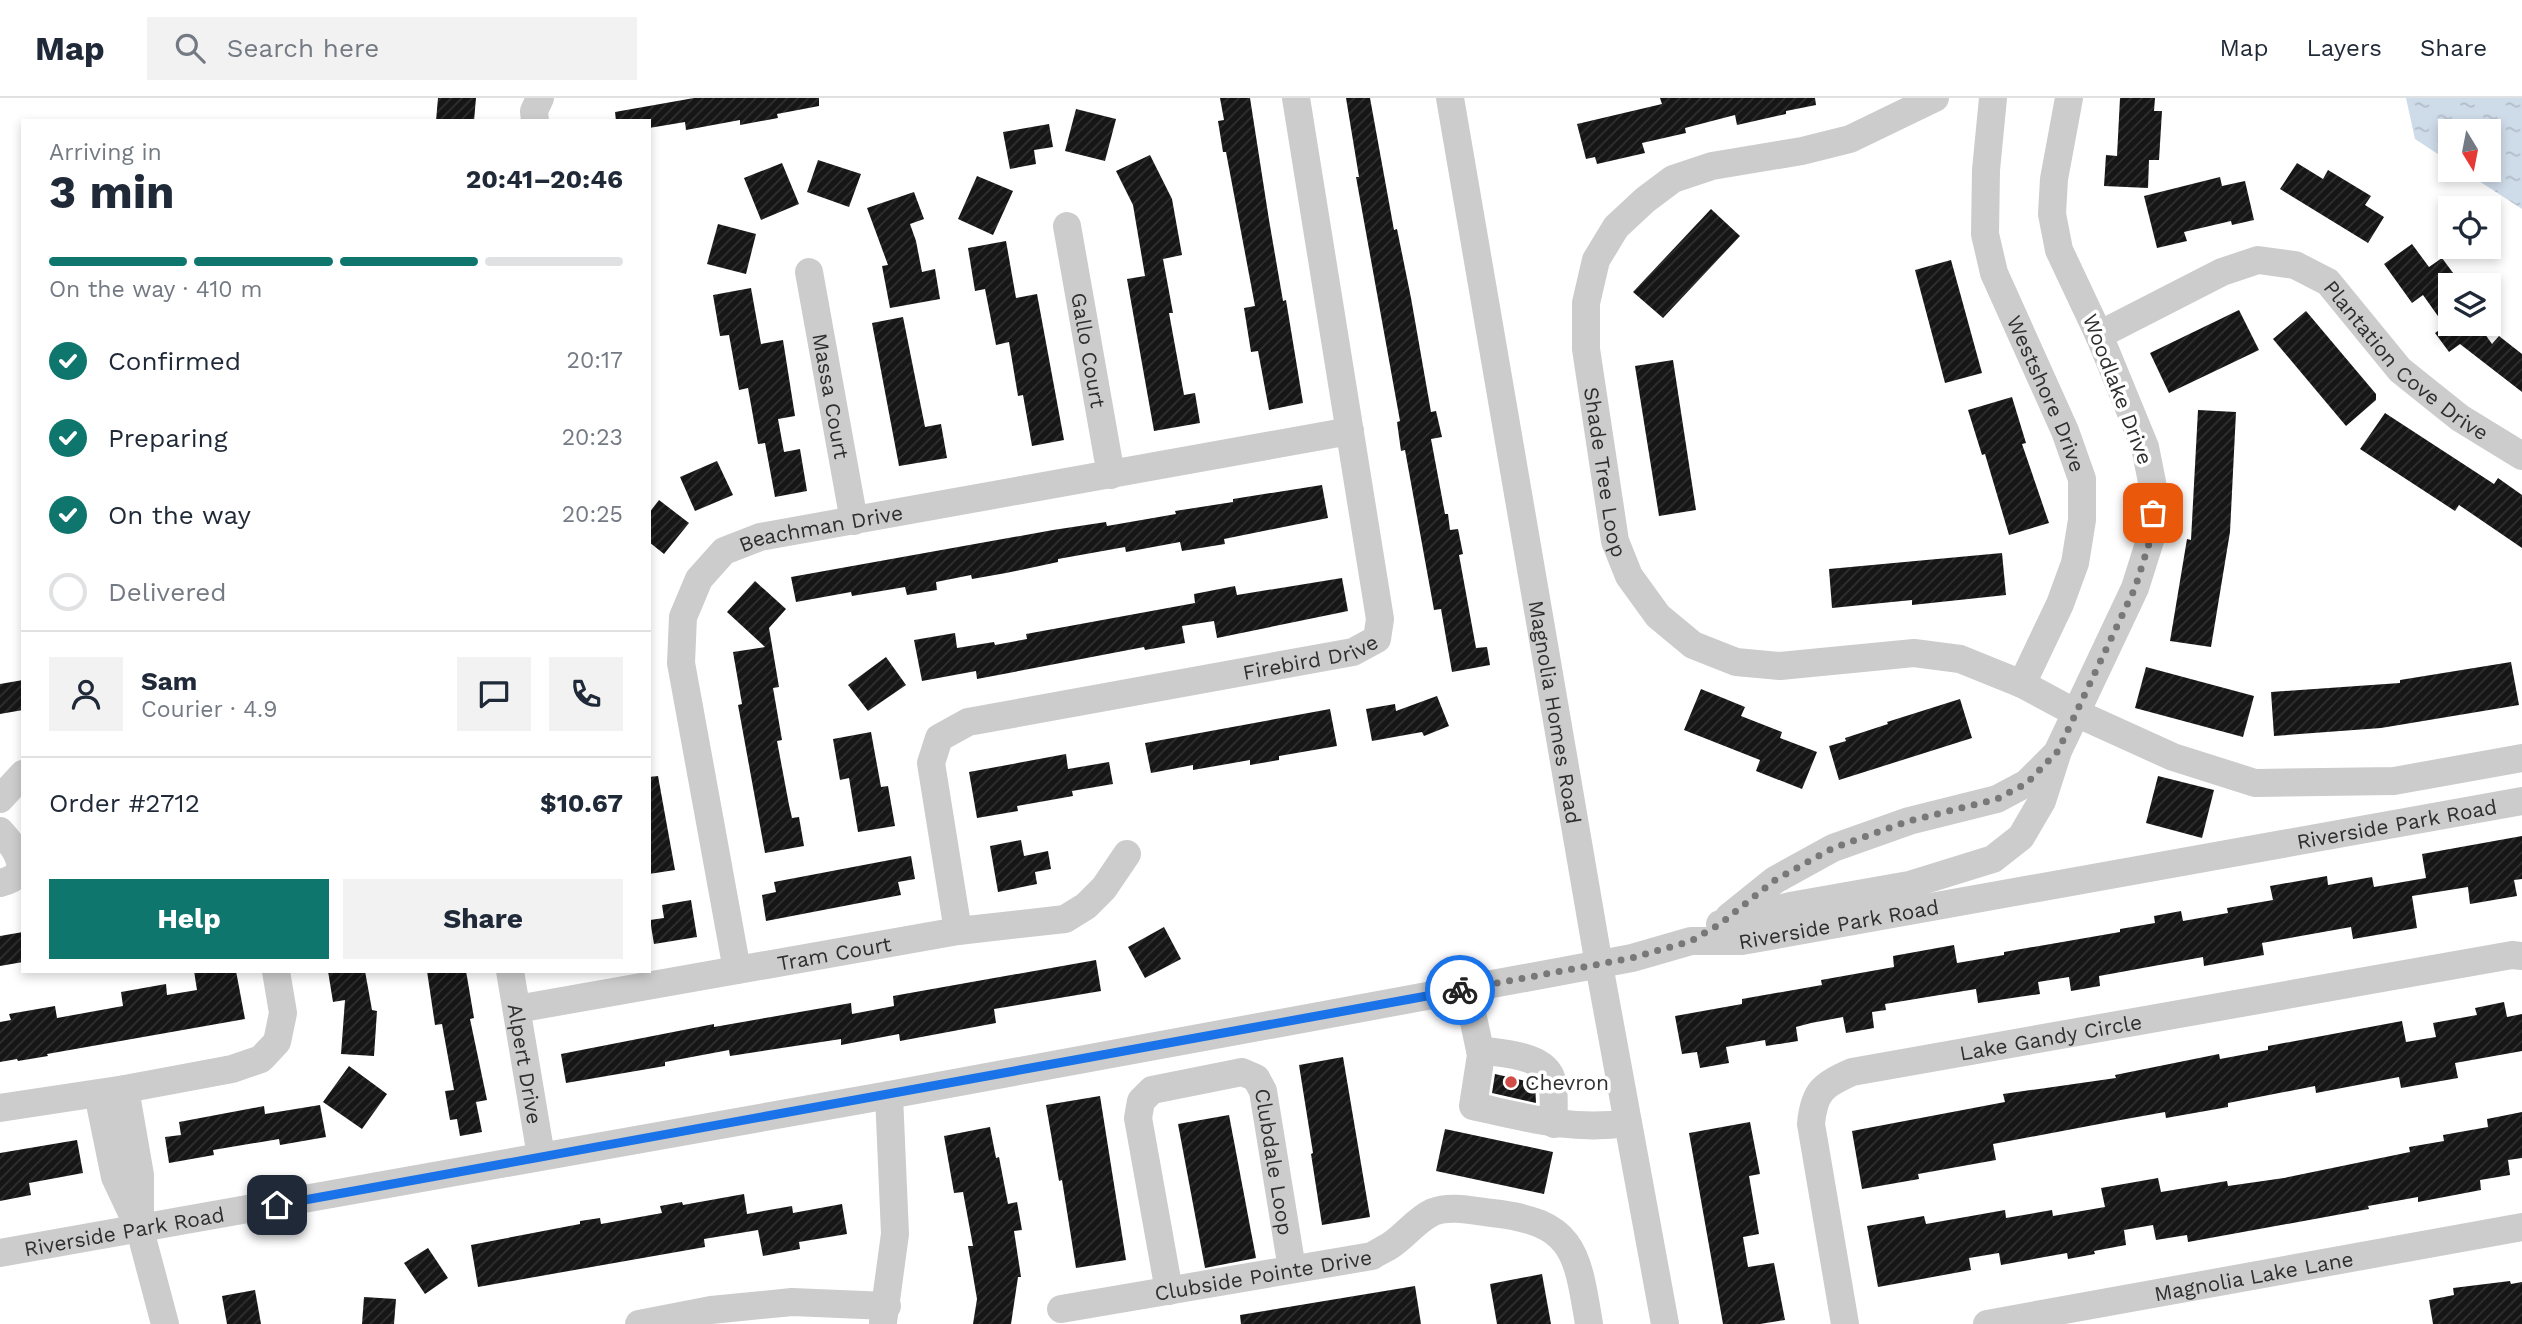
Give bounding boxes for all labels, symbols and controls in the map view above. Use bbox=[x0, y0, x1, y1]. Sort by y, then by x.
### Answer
search box bbox=[147, 17, 637, 80]
text: Map bbox=[35, 29, 105, 68]
icon: search bbox=[171, 29, 209, 67]
text: Search here bbox=[227, 33, 379, 63]
text: Map bbox=[2220, 34, 2268, 62]
text: Layers bbox=[2306, 34, 2382, 62]
text: Share bbox=[2420, 34, 2487, 62]
north arrow bbox=[2438, 119, 2501, 182]
map controls bbox=[2438, 119, 2501, 336]
text: Arriving in bbox=[49, 139, 162, 166]
text: 20:41–20:46 bbox=[466, 164, 623, 194]
text: 3 min bbox=[49, 165, 175, 219]
button: locate bbox=[2438, 196, 2501, 259]
button: layers bbox=[2438, 273, 2501, 336]
street label: Plantation Cove Drive bbox=[2319, 275, 2493, 445]
text: On the way · 410 m bbox=[49, 276, 262, 303]
street label: Gallo Court bbox=[1066, 291, 1111, 410]
street label: Woodlake Drive bbox=[2078, 310, 2158, 468]
street label: Westshore Drive bbox=[2002, 311, 2091, 475]
street label: Massa Court bbox=[808, 331, 855, 461]
icon: check bbox=[49, 342, 87, 380]
text: Confirmed bbox=[108, 346, 241, 376]
text: 20:17 bbox=[567, 347, 623, 374]
street label: Shade Tree Loop bbox=[1579, 385, 1633, 561]
icon: check bbox=[49, 419, 87, 457]
text: Preparing bbox=[108, 423, 228, 453]
text: 20:23 bbox=[562, 424, 623, 451]
pin bbox=[2123, 483, 2183, 543]
icon: bag bbox=[2134, 494, 2172, 532]
icon: check bbox=[49, 496, 87, 534]
street label: Beachman Drive bbox=[735, 499, 905, 557]
text: On the way bbox=[108, 500, 251, 530]
text: 20:25 bbox=[562, 501, 623, 528]
text: Delivered bbox=[108, 577, 227, 607]
street label: Magnolia Homes Road bbox=[1524, 598, 1587, 826]
street label: Firebird Drive bbox=[1241, 628, 1382, 684]
button: person bbox=[49, 657, 123, 731]
button: chat bbox=[457, 657, 531, 731]
button: phone bbox=[549, 657, 623, 731]
text: Sam bbox=[141, 666, 197, 696]
text: Courier · 4.9 bbox=[141, 696, 277, 723]
text: Order #2712 bbox=[49, 788, 200, 818]
text: $10.67 bbox=[540, 788, 623, 818]
street label: Riverside Park Road bbox=[2295, 793, 2499, 854]
button: Help bbox=[49, 879, 329, 959]
button: Share bbox=[343, 879, 623, 959]
street label: Riverside Park Road bbox=[1736, 893, 1941, 954]
street label: Tram Court bbox=[775, 931, 893, 975]
courier bbox=[1425, 955, 1495, 1025]
icon: bike bbox=[1441, 971, 1479, 1009]
street label: Alpert Drive bbox=[503, 1002, 548, 1126]
street label: Lake Gandy Circle bbox=[1958, 1008, 2144, 1065]
place label: Chevron bbox=[1525, 1070, 1609, 1095]
marker: Chevron bbox=[1503, 1074, 1519, 1090]
street label: Clubdale Loop bbox=[1250, 1086, 1299, 1237]
pin bbox=[247, 1175, 307, 1235]
icon: home bbox=[258, 1186, 296, 1224]
street label: Riverside Park Road bbox=[22, 1201, 226, 1261]
street label: Clubside Pointe Drive bbox=[1152, 1244, 1374, 1305]
street label: Magnolia Lake Lane bbox=[2152, 1245, 2355, 1306]

